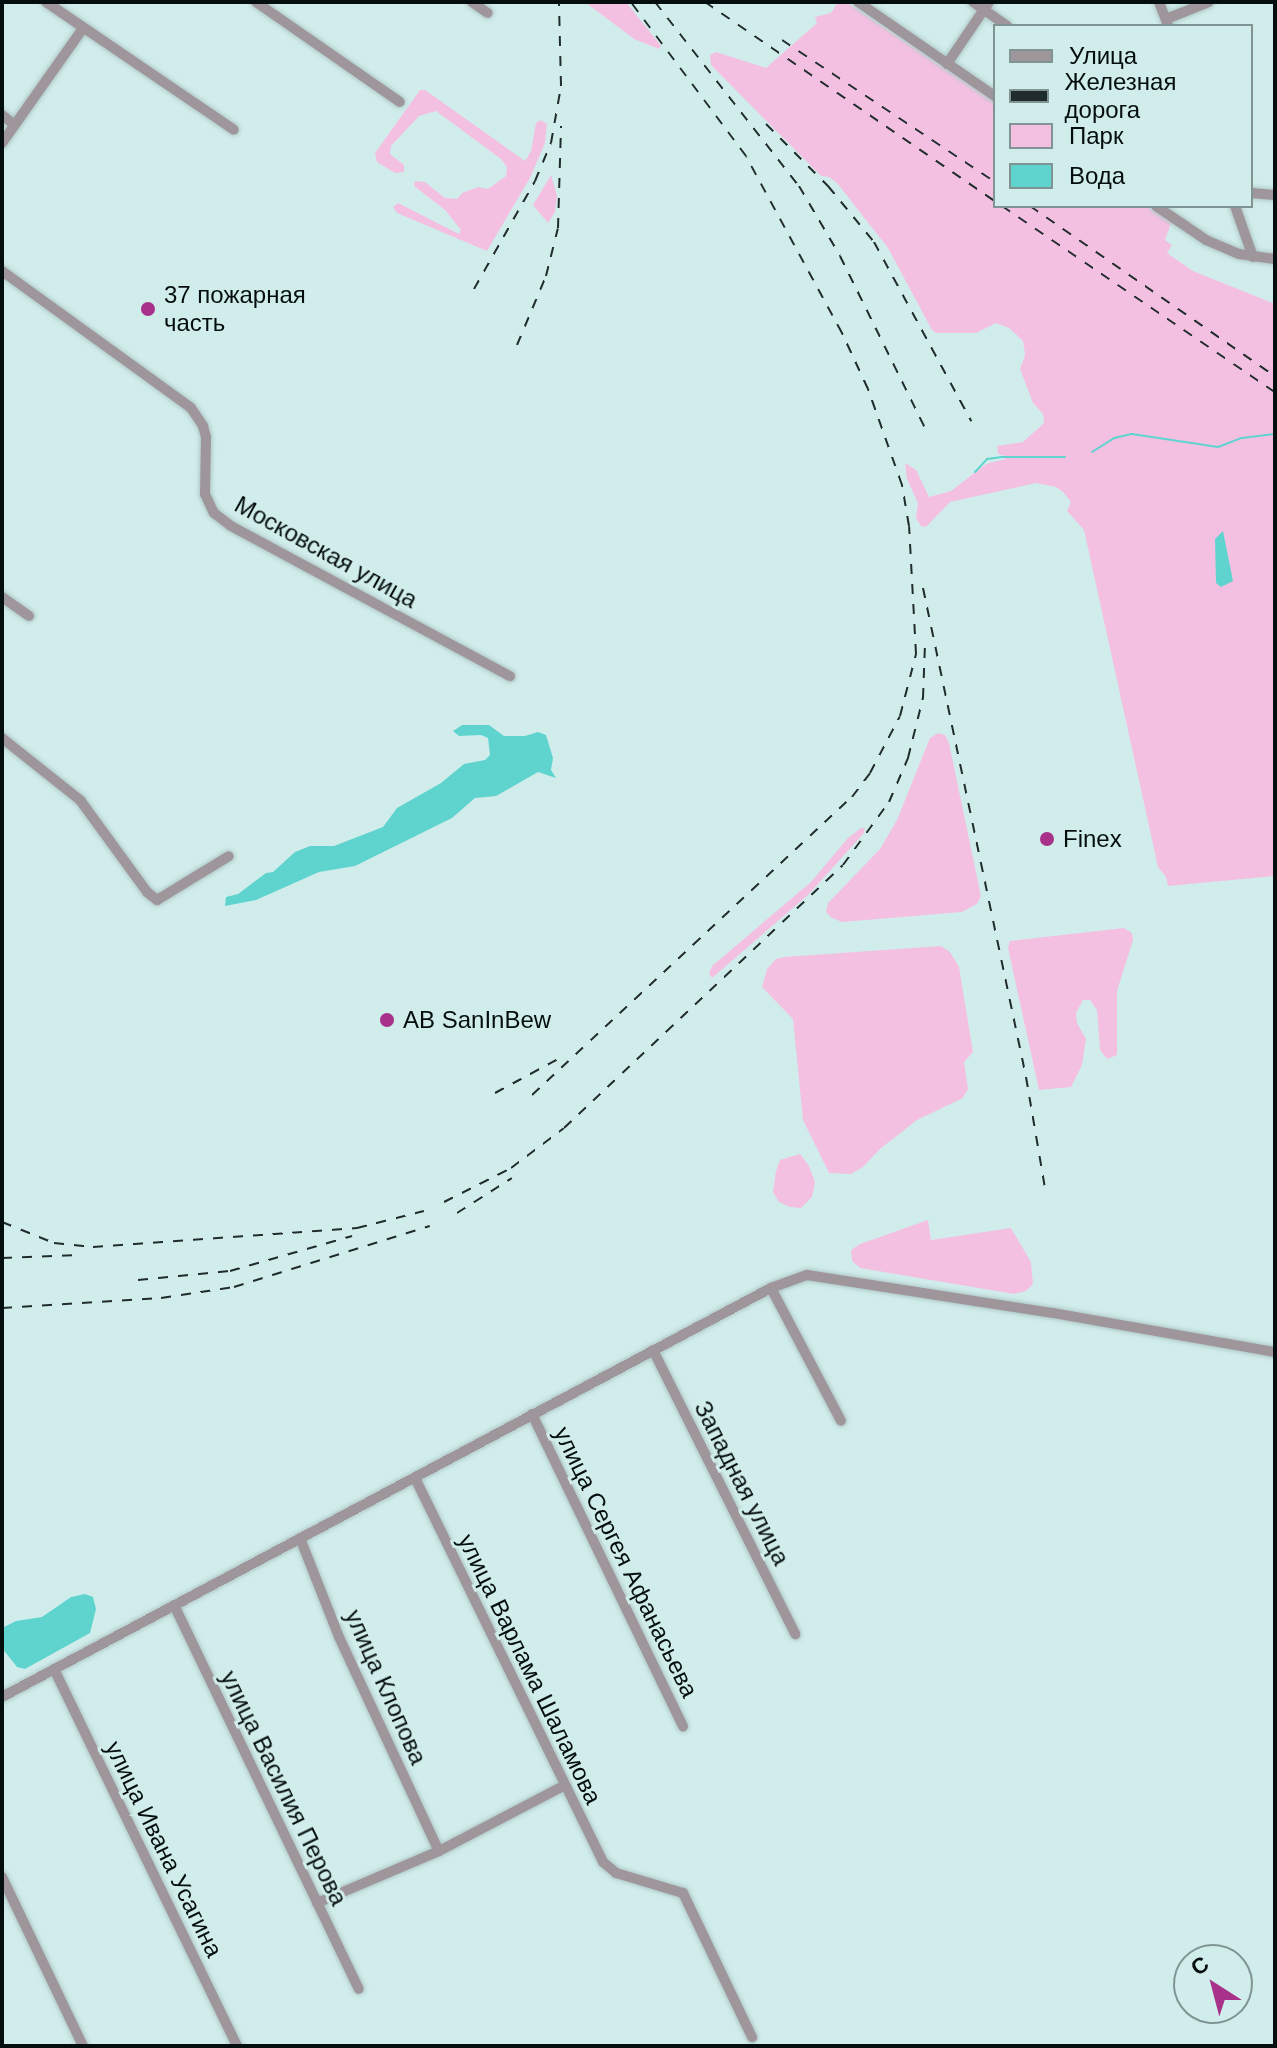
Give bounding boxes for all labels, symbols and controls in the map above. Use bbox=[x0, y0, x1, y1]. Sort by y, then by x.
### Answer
legend bbox=[993, 24, 1253, 208]
text: Улица bbox=[1069, 42, 1137, 69]
text: Железная дорога bbox=[1065, 68, 1176, 123]
text: Парк bbox=[1069, 122, 1123, 149]
text: Вода bbox=[1069, 162, 1125, 189]
place label: 37 пожарная часть bbox=[164, 281, 306, 337]
marker: 37 пожарная часть bbox=[139, 300, 157, 318]
street label: Московская улица bbox=[230, 490, 422, 614]
place label: Finex bbox=[1063, 825, 1122, 853]
marker: Finex bbox=[1038, 830, 1056, 848]
place label: AB SanInBew bbox=[403, 1006, 551, 1034]
marker: AB SanInBew bbox=[378, 1011, 396, 1029]
street label: Западная улица bbox=[688, 1396, 796, 1570]
street label: улица Сергея Афанасьева bbox=[548, 1422, 704, 1702]
street label: улица Варлама Шаламова bbox=[452, 1529, 608, 1809]
street label: улица Клопова bbox=[339, 1605, 433, 1769]
street label: улица Василия Перова bbox=[215, 1666, 353, 1910]
street label: улица Ивана Усагина bbox=[99, 1736, 229, 1962]
north arrow bbox=[1173, 1944, 1253, 2024]
text: С bbox=[1186, 1951, 1214, 1981]

